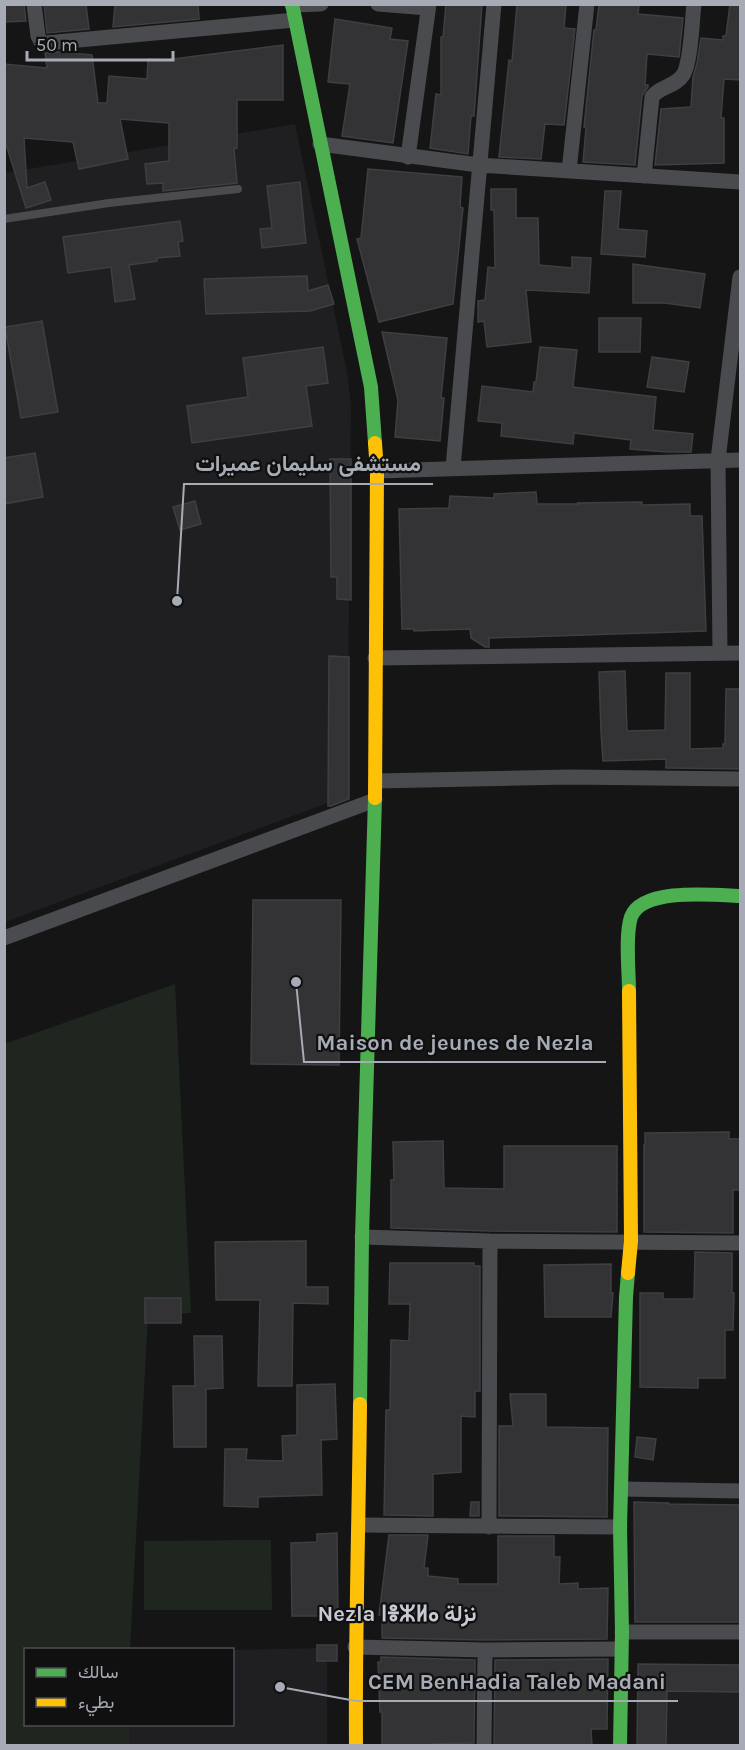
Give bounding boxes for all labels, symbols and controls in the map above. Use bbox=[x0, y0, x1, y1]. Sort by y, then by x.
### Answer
scale bar bbox=[27, 24, 172, 62]
text: 50 m bbox=[36, 34, 78, 56]
callout: مستشفى سليمان عميرات bbox=[184, 444, 433, 484]
text: مستشفى سليمان عميرات bbox=[195, 451, 421, 477]
callout: Maison de jeunes de Nezla bbox=[304, 1022, 606, 1062]
text: Maison de jeunes de Nezla bbox=[316, 1030, 594, 1056]
district label: Nezla ⵏⴻⵣⵍⴰ نزلة bbox=[318, 1601, 476, 1627]
legend bbox=[24, 1648, 234, 1726]
text: سالك bbox=[78, 1661, 118, 1683]
callout: CEM BenHadia Taleb Madani bbox=[356, 1661, 678, 1701]
text: CEM BenHadia Taleb Madani bbox=[368, 1669, 666, 1695]
text: بطيء bbox=[78, 1691, 114, 1717]

